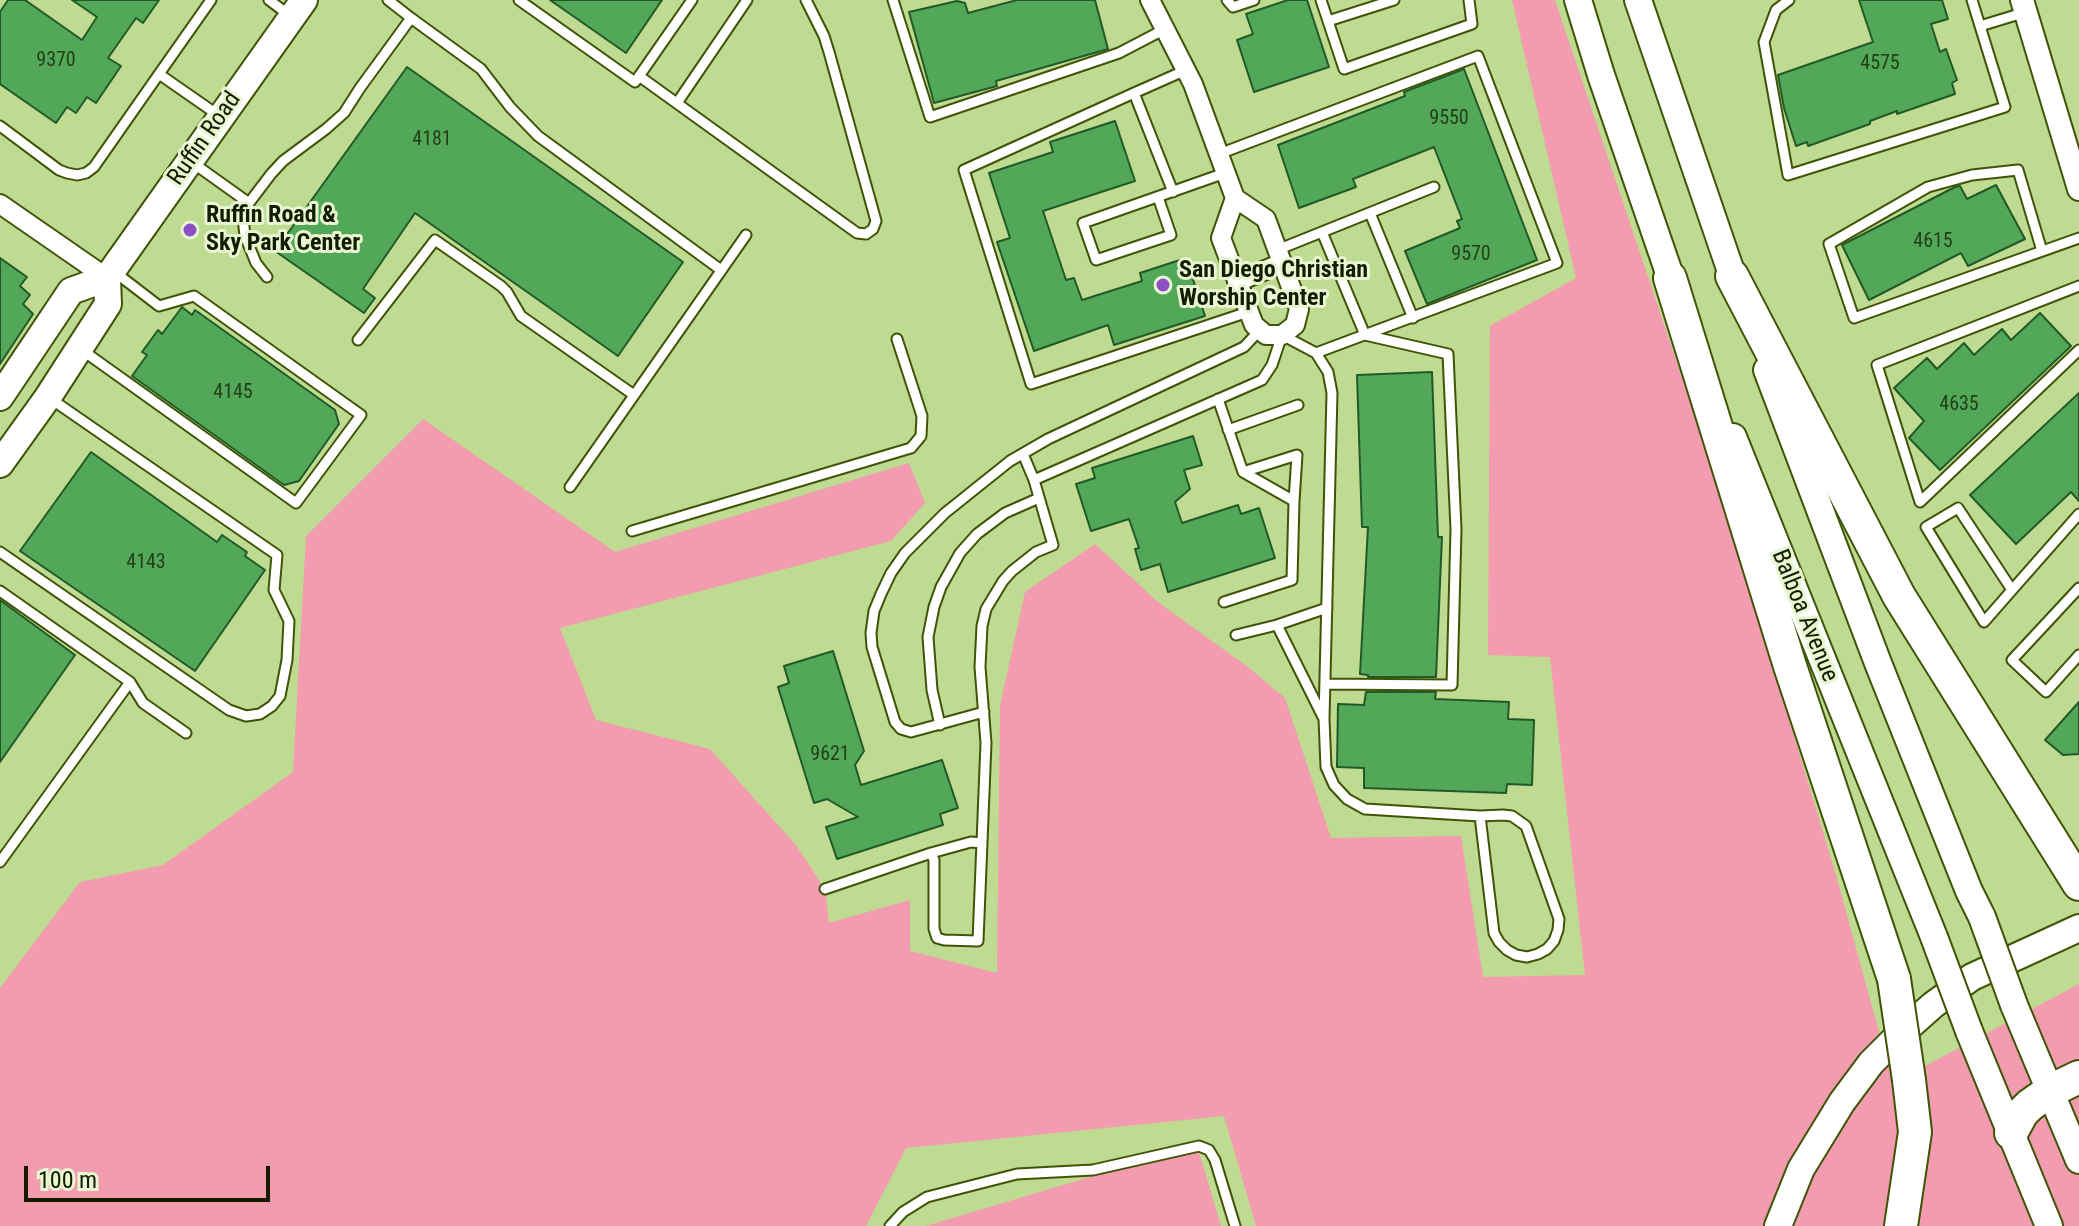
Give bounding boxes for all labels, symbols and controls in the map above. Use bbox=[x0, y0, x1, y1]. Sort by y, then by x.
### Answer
house number: 9370 bbox=[36, 49, 76, 73]
house number: 4575 bbox=[1860, 52, 1900, 76]
street label: Ruffin Road bbox=[162, 87, 248, 191]
house number: 9550 bbox=[1429, 107, 1469, 131]
house number: 4181 bbox=[412, 128, 452, 152]
place label: Ruffin Road & Sky Park Center bbox=[206, 202, 360, 258]
marker: Ruffin Road & Sky Park Center bbox=[181, 221, 199, 239]
house number: 4615 bbox=[1913, 230, 1953, 254]
house number: 9570 bbox=[1451, 243, 1491, 267]
place label: San Diego Christian Worship Center bbox=[1179, 257, 1368, 313]
marker: San Diego Christian Worship Center bbox=[1154, 276, 1172, 294]
house number: 4145 bbox=[213, 381, 253, 405]
house number: 4635 bbox=[1939, 393, 1979, 417]
street label: Balboa Avenue bbox=[1764, 546, 1844, 686]
house number: 4143 bbox=[126, 551, 166, 575]
house number: 9621 bbox=[810, 743, 850, 767]
scale bar bbox=[28, 1150, 274, 1200]
text: 100 m bbox=[38, 1166, 97, 1194]

